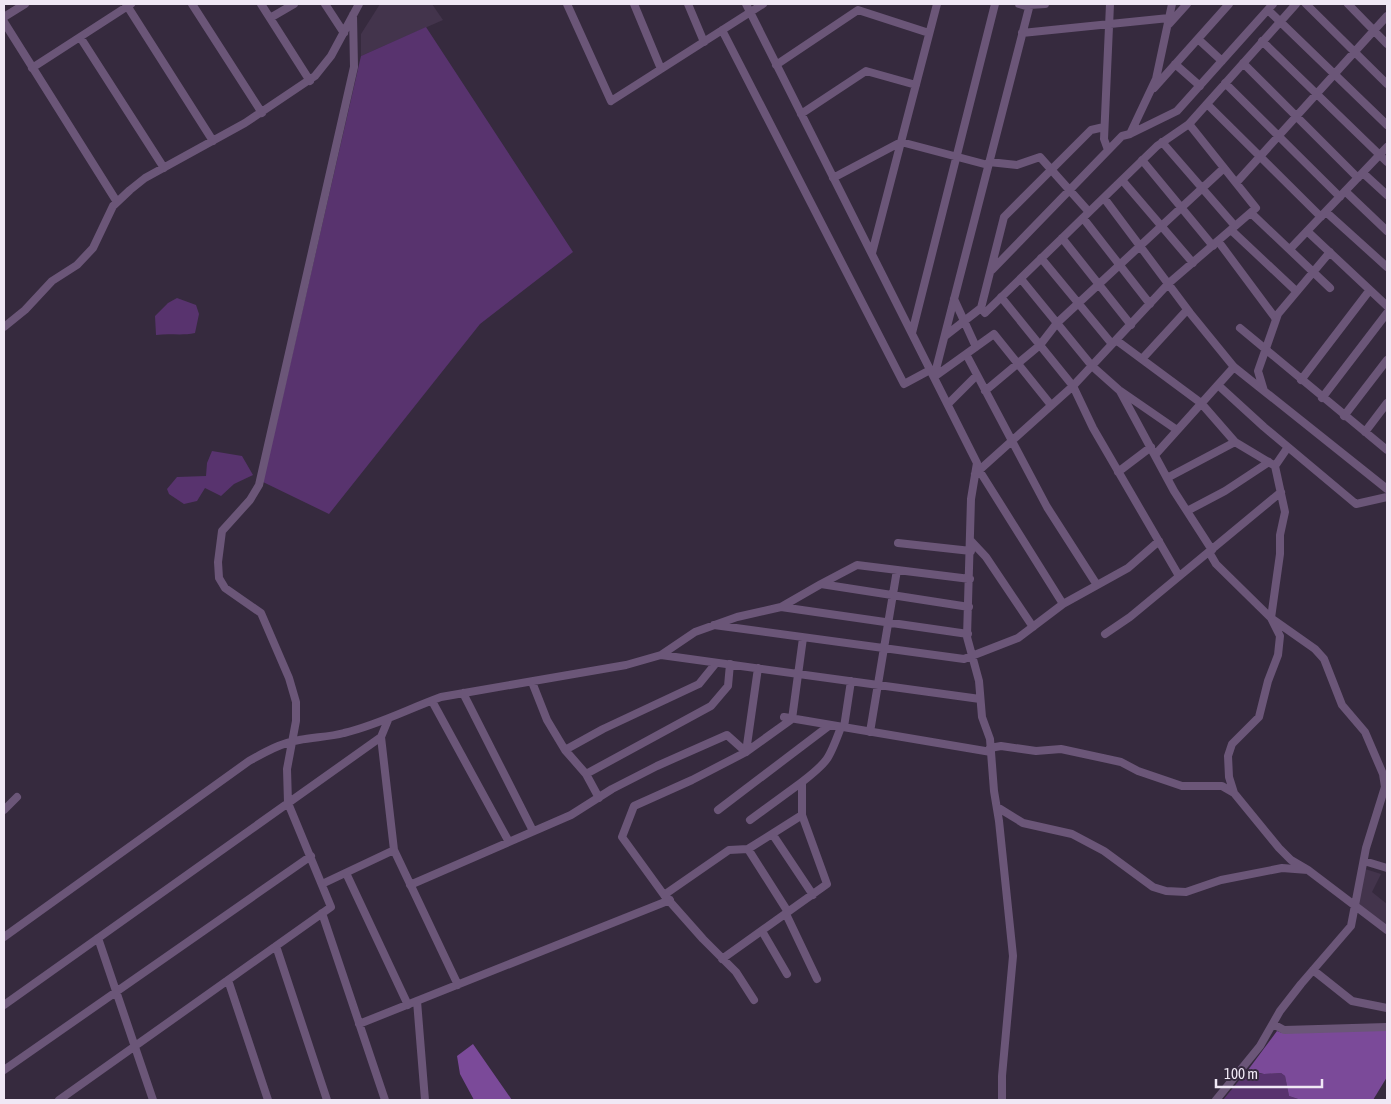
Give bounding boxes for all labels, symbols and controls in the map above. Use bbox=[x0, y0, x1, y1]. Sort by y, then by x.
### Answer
scale bar bbox=[1216, 1056, 1322, 1088]
text: 100 m bbox=[1224, 1065, 1258, 1082]

